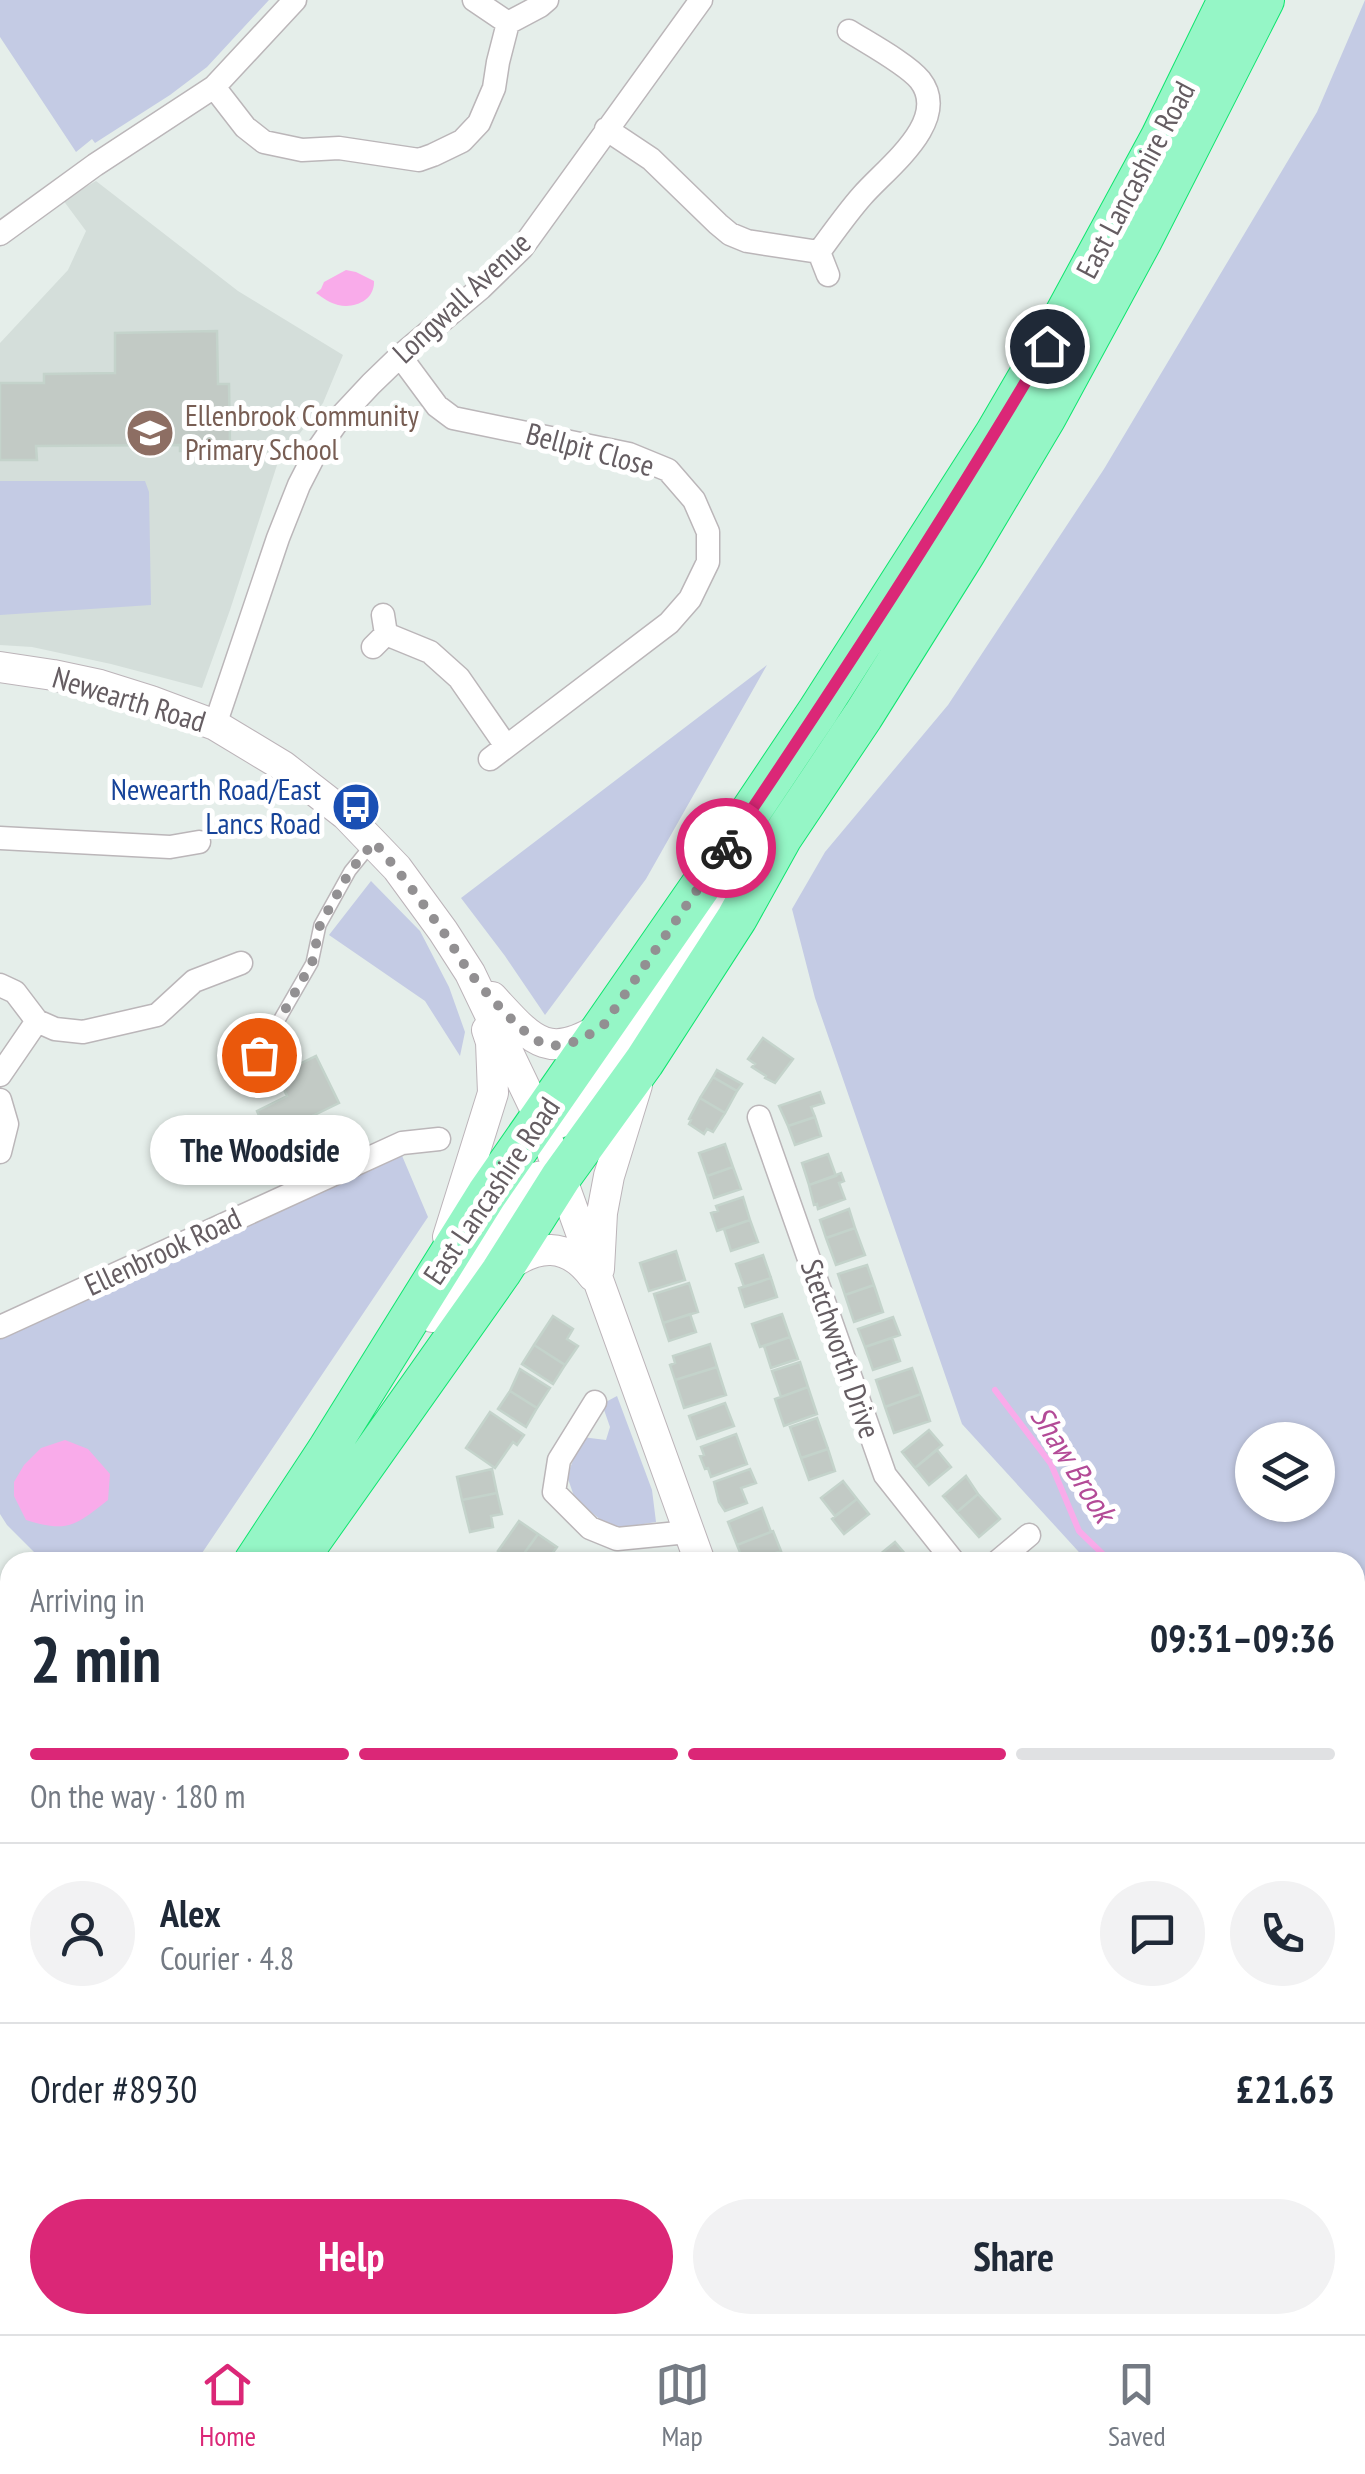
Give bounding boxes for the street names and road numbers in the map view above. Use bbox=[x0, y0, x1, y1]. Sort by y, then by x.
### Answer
street label: East Lancashire Road bbox=[1066, 74, 1203, 284]
street label: Longwall Avenue bbox=[384, 223, 538, 371]
street label: Bellpit Close bbox=[522, 413, 659, 484]
street label: Newearth Road bbox=[48, 657, 211, 740]
street label: East Lancashire Road bbox=[414, 1089, 568, 1291]
street label: Ellenbrook Road bbox=[78, 1197, 247, 1304]
street label: Stetchworth Drive bbox=[793, 1254, 890, 1443]

